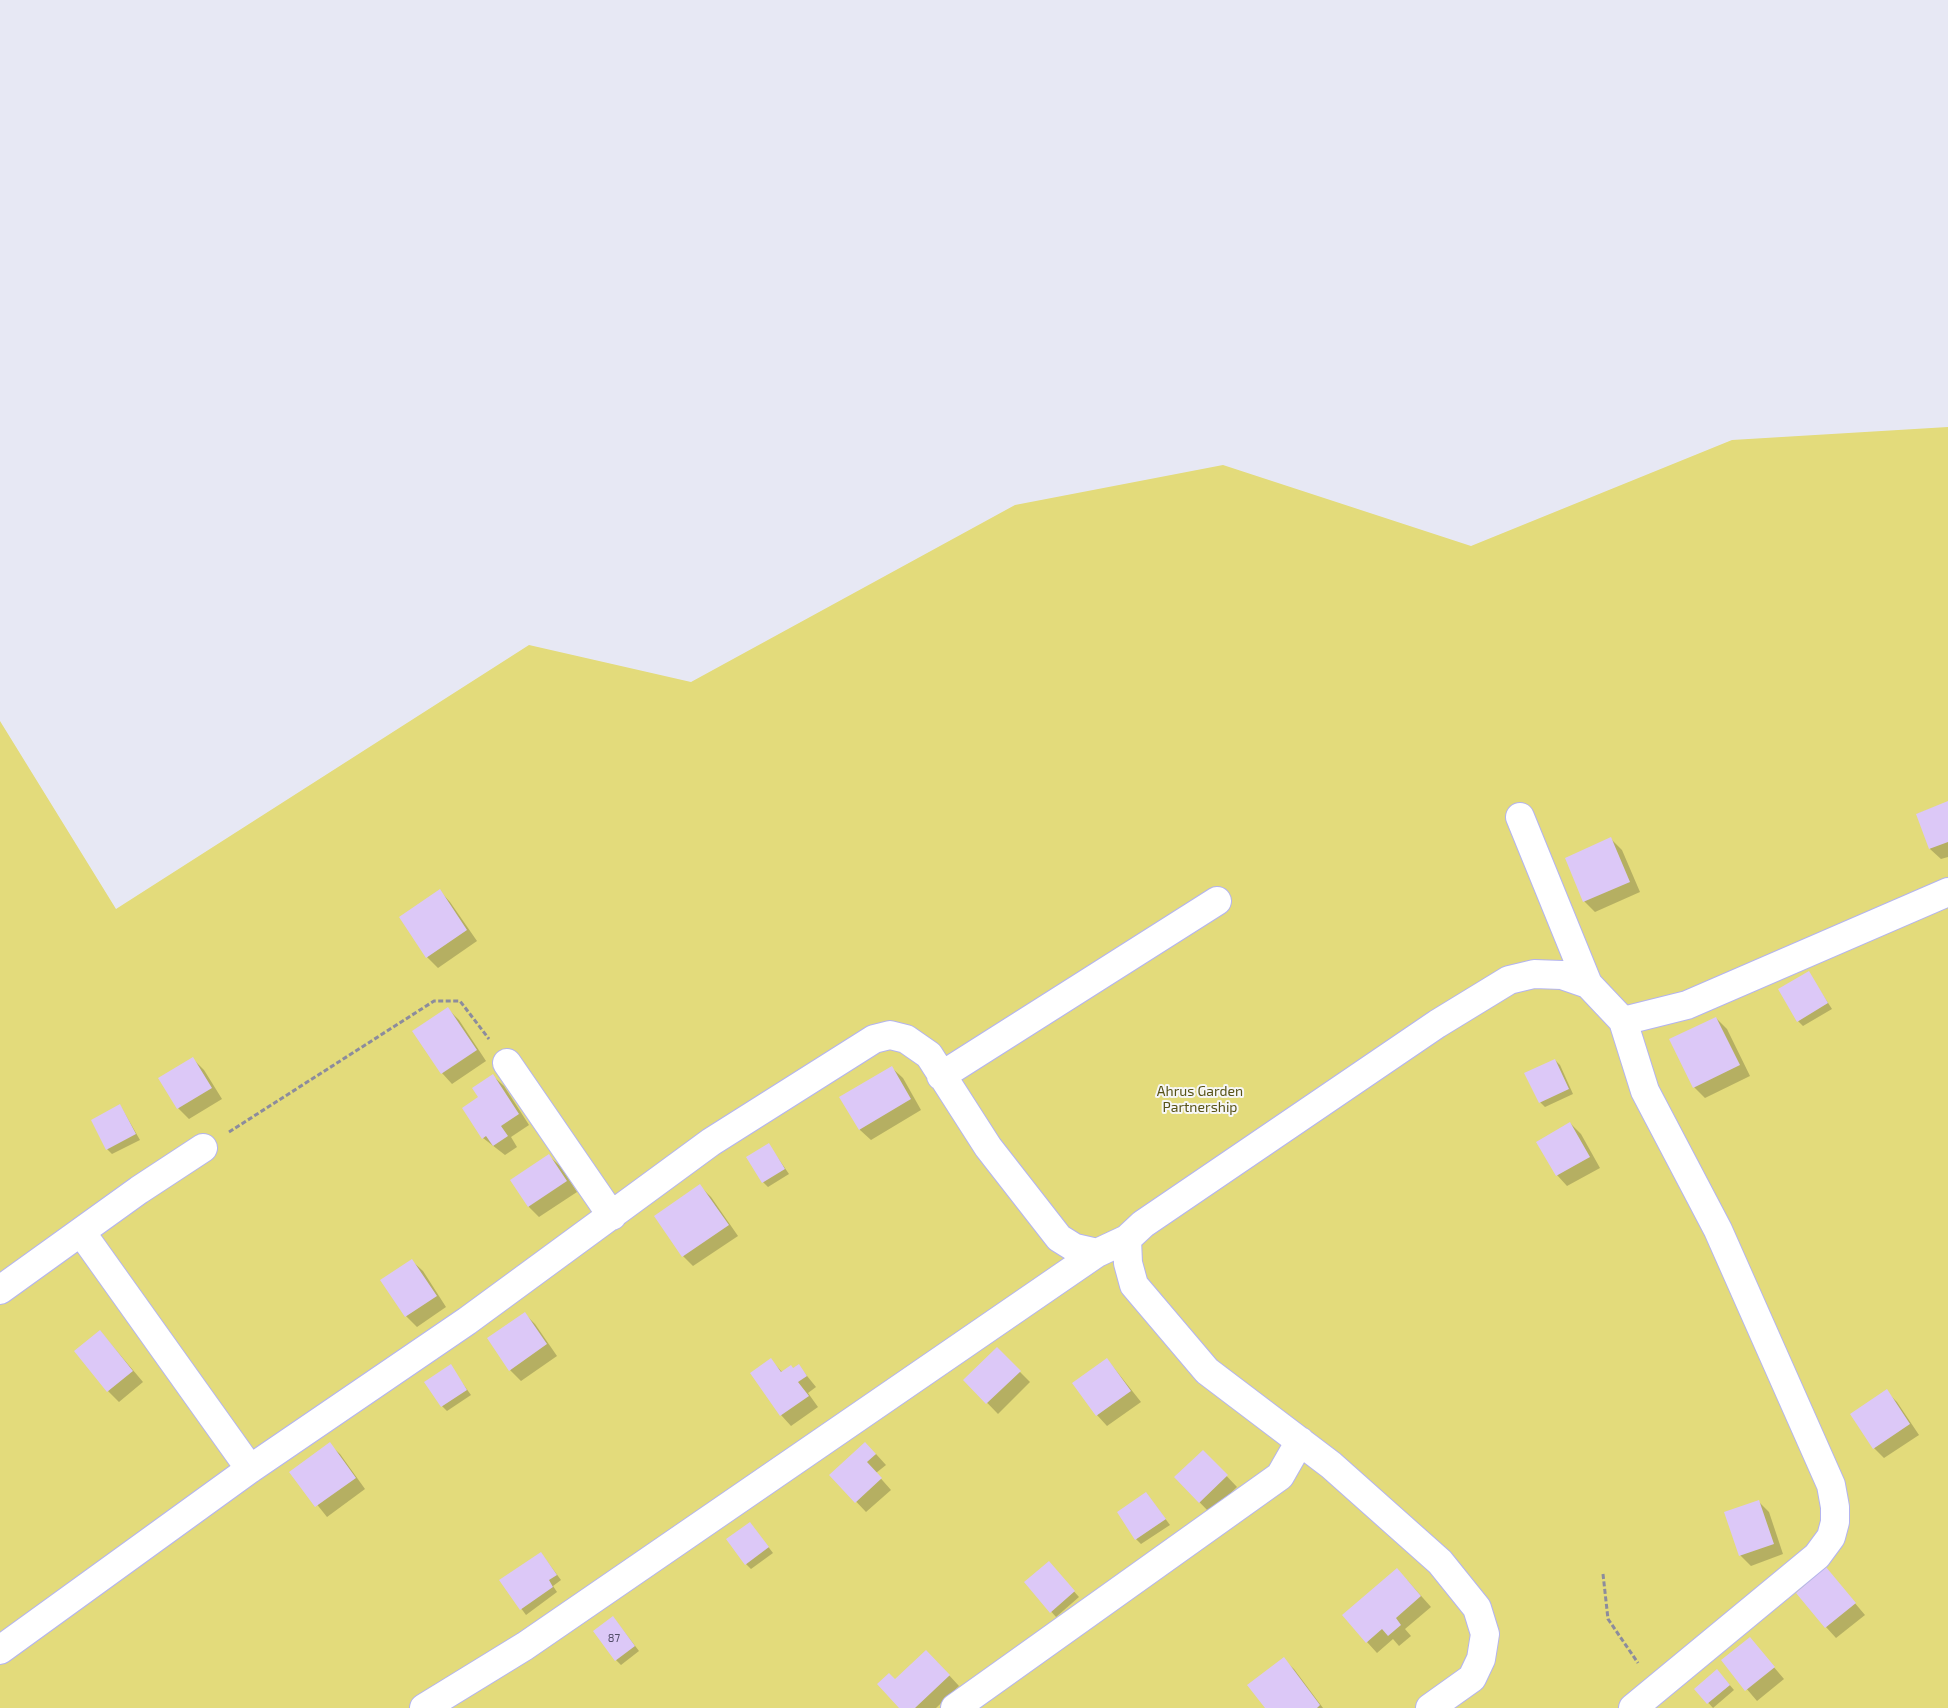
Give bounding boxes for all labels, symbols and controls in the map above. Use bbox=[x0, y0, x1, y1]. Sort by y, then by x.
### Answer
park label: Ahrus Garden Partnership bbox=[1157, 1083, 1243, 1116]
house number: 87 bbox=[608, 1631, 620, 1645]

